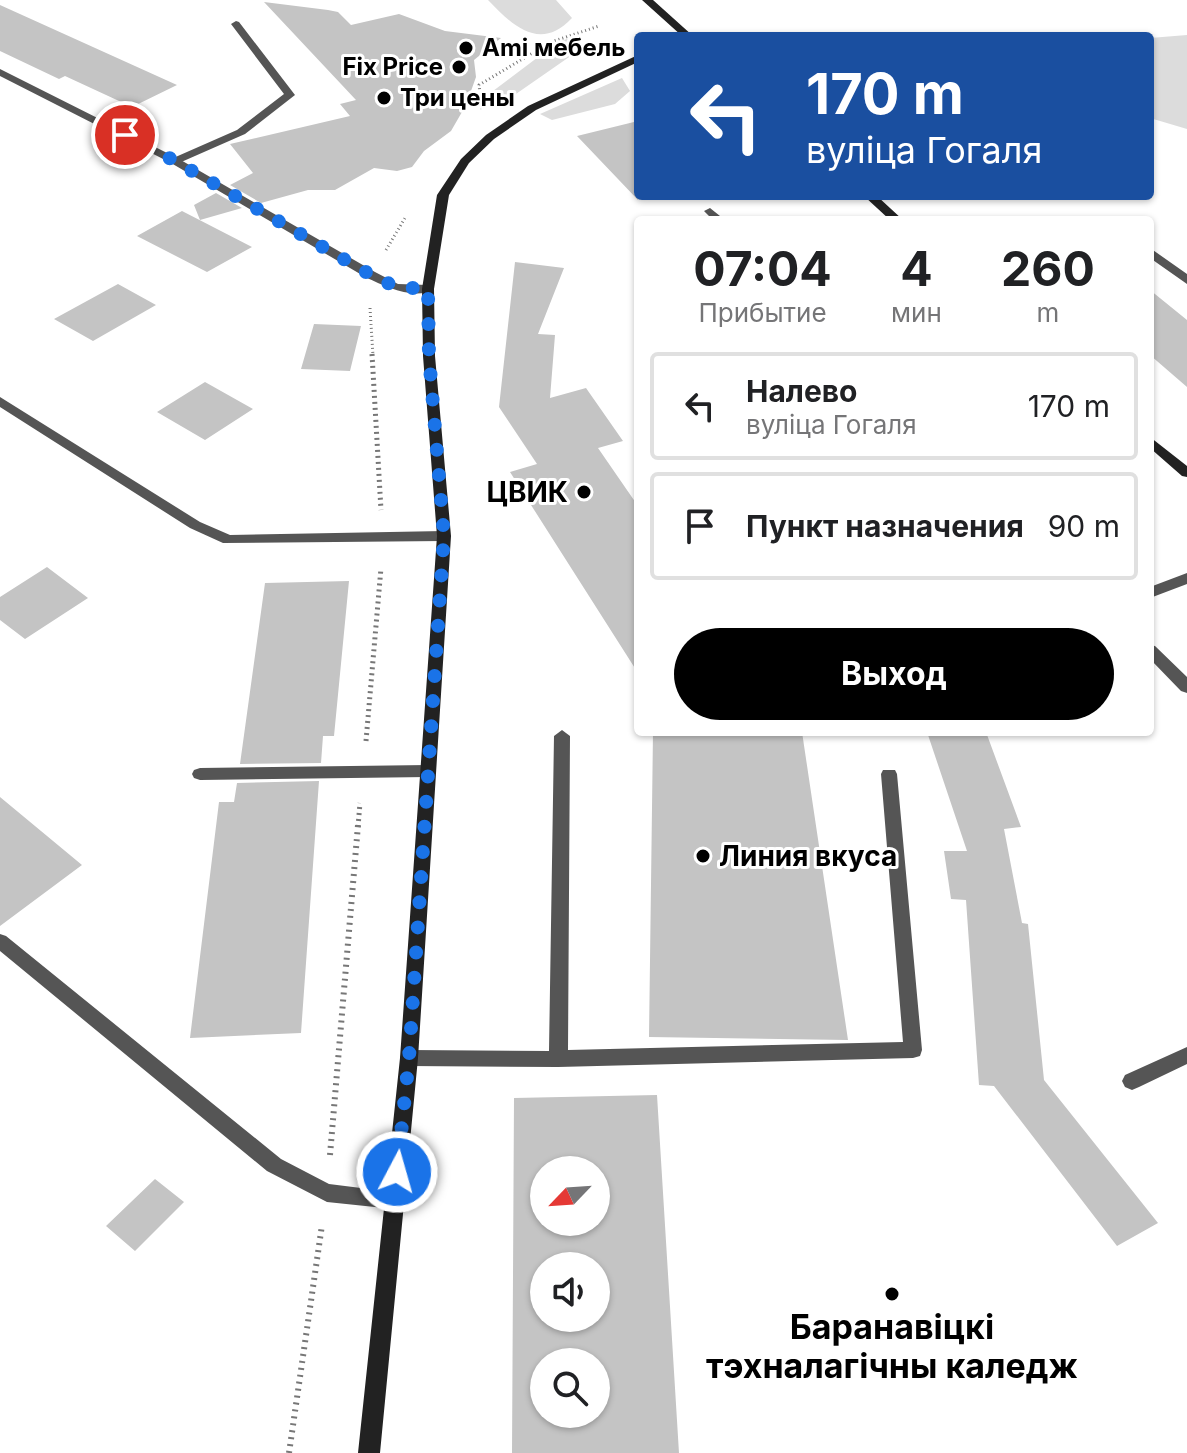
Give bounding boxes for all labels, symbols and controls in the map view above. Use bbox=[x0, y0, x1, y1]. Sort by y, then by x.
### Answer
place label: Аmi мебель bbox=[482, 33, 625, 62]
marker: Аmi мебель bbox=[457, 39, 475, 57]
place label: Fix Price bbox=[342, 52, 443, 81]
marker: Fix Price bbox=[450, 58, 468, 76]
text: 170 m bbox=[806, 60, 964, 128]
icon: left bbox=[674, 64, 778, 168]
place label: Три цены bbox=[400, 83, 515, 112]
marker: Три цены bbox=[375, 89, 393, 107]
pin bbox=[91, 101, 159, 169]
icon: arrive bbox=[103, 113, 147, 157]
text: вуліца Гогаля bbox=[806, 128, 1042, 172]
text: 07:04 bbox=[693, 239, 832, 298]
text: 4 bbox=[900, 239, 933, 298]
text: 260 bbox=[1001, 239, 1095, 298]
text: Прибытие bbox=[698, 297, 827, 328]
text: мин bbox=[891, 297, 942, 328]
text: m bbox=[1036, 297, 1059, 328]
text: Налево bbox=[746, 373, 858, 409]
icon: left bbox=[678, 384, 722, 428]
text: 170 m bbox=[1028, 388, 1110, 424]
text: вуліца Гогаля bbox=[746, 409, 917, 440]
place label: ЦВИК bbox=[487, 475, 568, 509]
marker: ЦВИК bbox=[575, 483, 593, 501]
icon: arrive bbox=[678, 504, 722, 548]
text: Пункт назначения bbox=[746, 508, 1024, 544]
text: 90 m bbox=[1048, 508, 1120, 544]
button: Выход bbox=[674, 628, 1114, 720]
place label: Линия вкуса bbox=[719, 839, 897, 873]
marker: Линия вкуса bbox=[694, 847, 712, 865]
position arrow bbox=[355, 1130, 439, 1214]
north arrow bbox=[530, 1156, 610, 1236]
map controls bbox=[530, 1156, 610, 1428]
button: sound bbox=[530, 1252, 610, 1332]
marker: Баранавіцкі тэхналагічны каледж bbox=[883, 1285, 901, 1303]
place label: Баранавіцкі тэхналагічны каледж bbox=[706, 1306, 1078, 1386]
button: search bbox=[530, 1348, 610, 1428]

